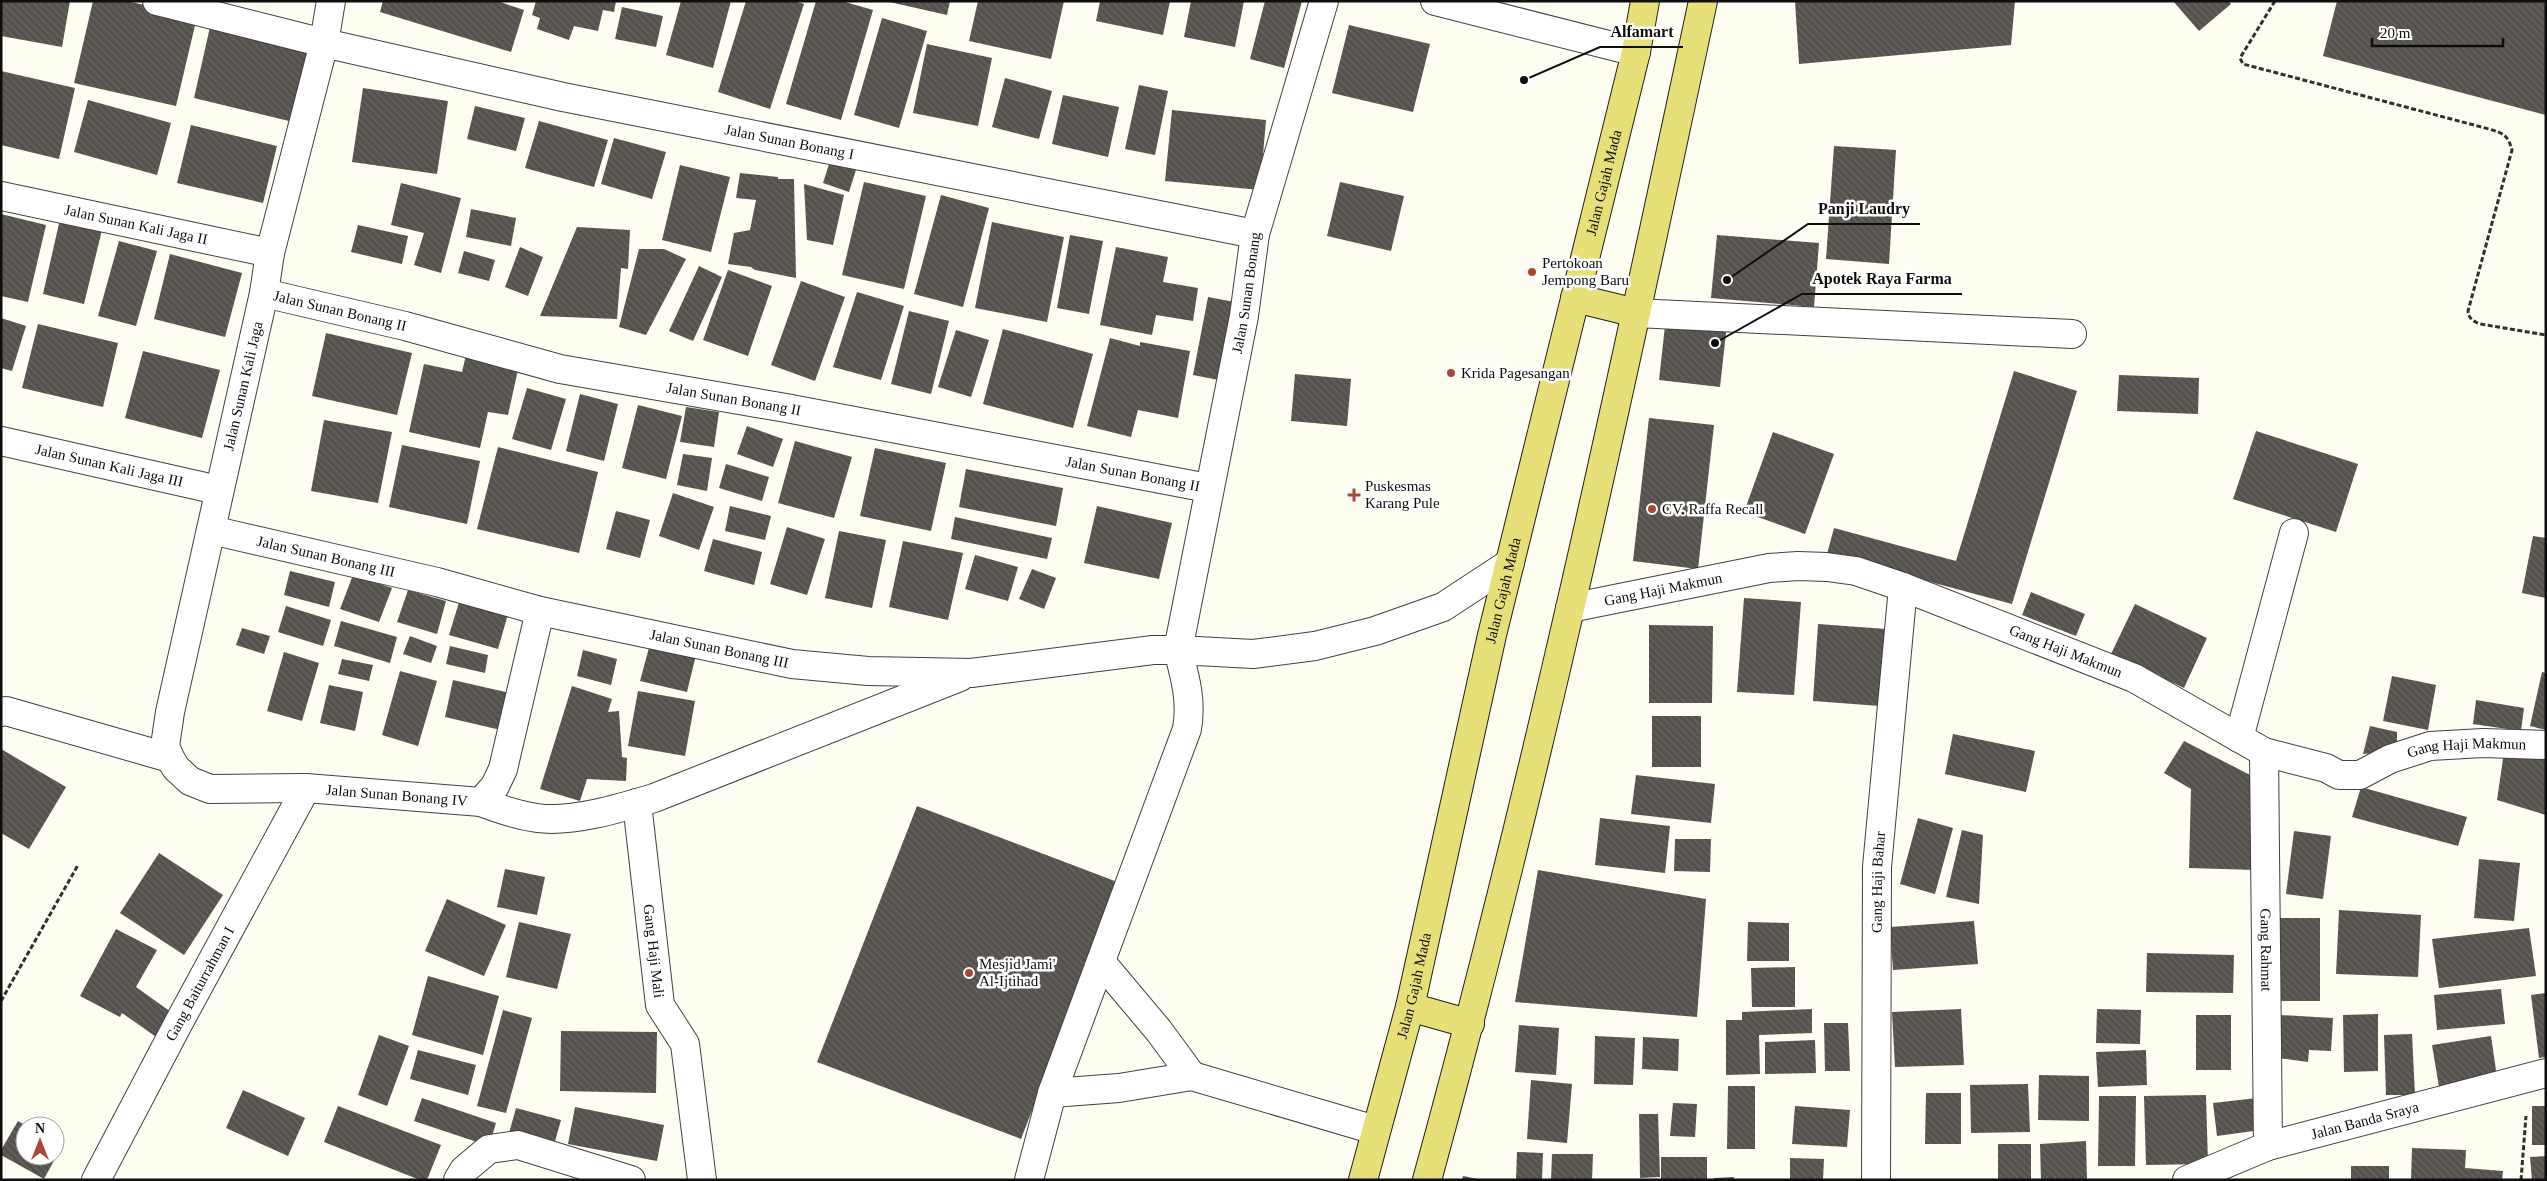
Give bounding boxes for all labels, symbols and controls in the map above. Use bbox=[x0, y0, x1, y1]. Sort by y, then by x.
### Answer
scale bar bbox=[2372, 15, 2503, 47]
callout: Alfamart bbox=[1600, 16, 1683, 47]
text: Alfamart bbox=[1610, 23, 1674, 40]
text: 20 m bbox=[2380, 25, 2411, 41]
street label: Jalan Sunan Bonang I bbox=[723, 121, 855, 162]
street label: Jalan Gajah Mada bbox=[1583, 128, 1625, 237]
callout: Panji Laudry bbox=[1808, 193, 1920, 224]
text: Panji Laudry bbox=[1818, 200, 1910, 218]
street label: Jalan Sunan Kali Jaga II bbox=[63, 202, 209, 248]
street label: Jalan Sunan Bonang bbox=[1229, 231, 1263, 355]
place label: Pertokoan Jempong Baru bbox=[1542, 255, 1630, 288]
callout: Apotek Raya Farma bbox=[1802, 263, 1962, 294]
marker: Pertokoan Jempong Baru bbox=[1526, 266, 1538, 278]
text: Apotek Raya Farma bbox=[1812, 270, 1952, 288]
street label: Jalan Sunan Bonang II bbox=[272, 287, 408, 334]
street label: Jalan Sunan Kali Jaga bbox=[220, 320, 266, 452]
place label: Krida Pagesangan bbox=[1461, 365, 1570, 381]
marker: Krida Pagesangan bbox=[1445, 367, 1457, 379]
street label: Jalan Sunan Bonang II bbox=[665, 380, 802, 419]
street label: Jalan Sunan Kali Jaga III bbox=[34, 441, 185, 490]
street label: Jalan Sunan Bonang II bbox=[1064, 453, 1201, 494]
place label: Puskesmas Karang Pule bbox=[1365, 478, 1440, 511]
marker: Puskesmas Karang Pule bbox=[1347, 488, 1361, 502]
place label: CV. Raffa Recall bbox=[1662, 501, 1764, 517]
marker: CV. Raffa Recall bbox=[1646, 503, 1658, 515]
street label: Jalan Sunan Bonang III bbox=[255, 533, 397, 580]
street label: Jalan Gajah Mada bbox=[1482, 536, 1524, 645]
street label: Gang Haji Makmun bbox=[1603, 570, 1724, 609]
street label: Gang Haji Makmun bbox=[2007, 622, 2125, 681]
street label: Jalan Sunan Bonang III bbox=[648, 626, 790, 671]
street label: Gang Haji Makmun bbox=[2405, 735, 2527, 761]
street label: Jalan Sunan Bonang IV bbox=[325, 782, 468, 809]
street label: Gang Haji Bahar bbox=[1869, 831, 1888, 933]
street label: Gang Haji Mali bbox=[641, 903, 667, 999]
street label: Gang Rahmat bbox=[2258, 908, 2274, 992]
street label: Gang Baiturrahman I bbox=[163, 924, 237, 1044]
street label: Jalan Gajah Mada bbox=[1394, 931, 1434, 1040]
place label: Mesjid Jami' Al-Ijtihad bbox=[979, 956, 1056, 989]
marker: Mesjid Jami' Al-Ijtihad bbox=[963, 967, 975, 979]
street label: Jalan Banda Sraya bbox=[2309, 1099, 2421, 1142]
north arrow bbox=[15, 1116, 65, 1166]
text: N bbox=[35, 1121, 45, 1136]

